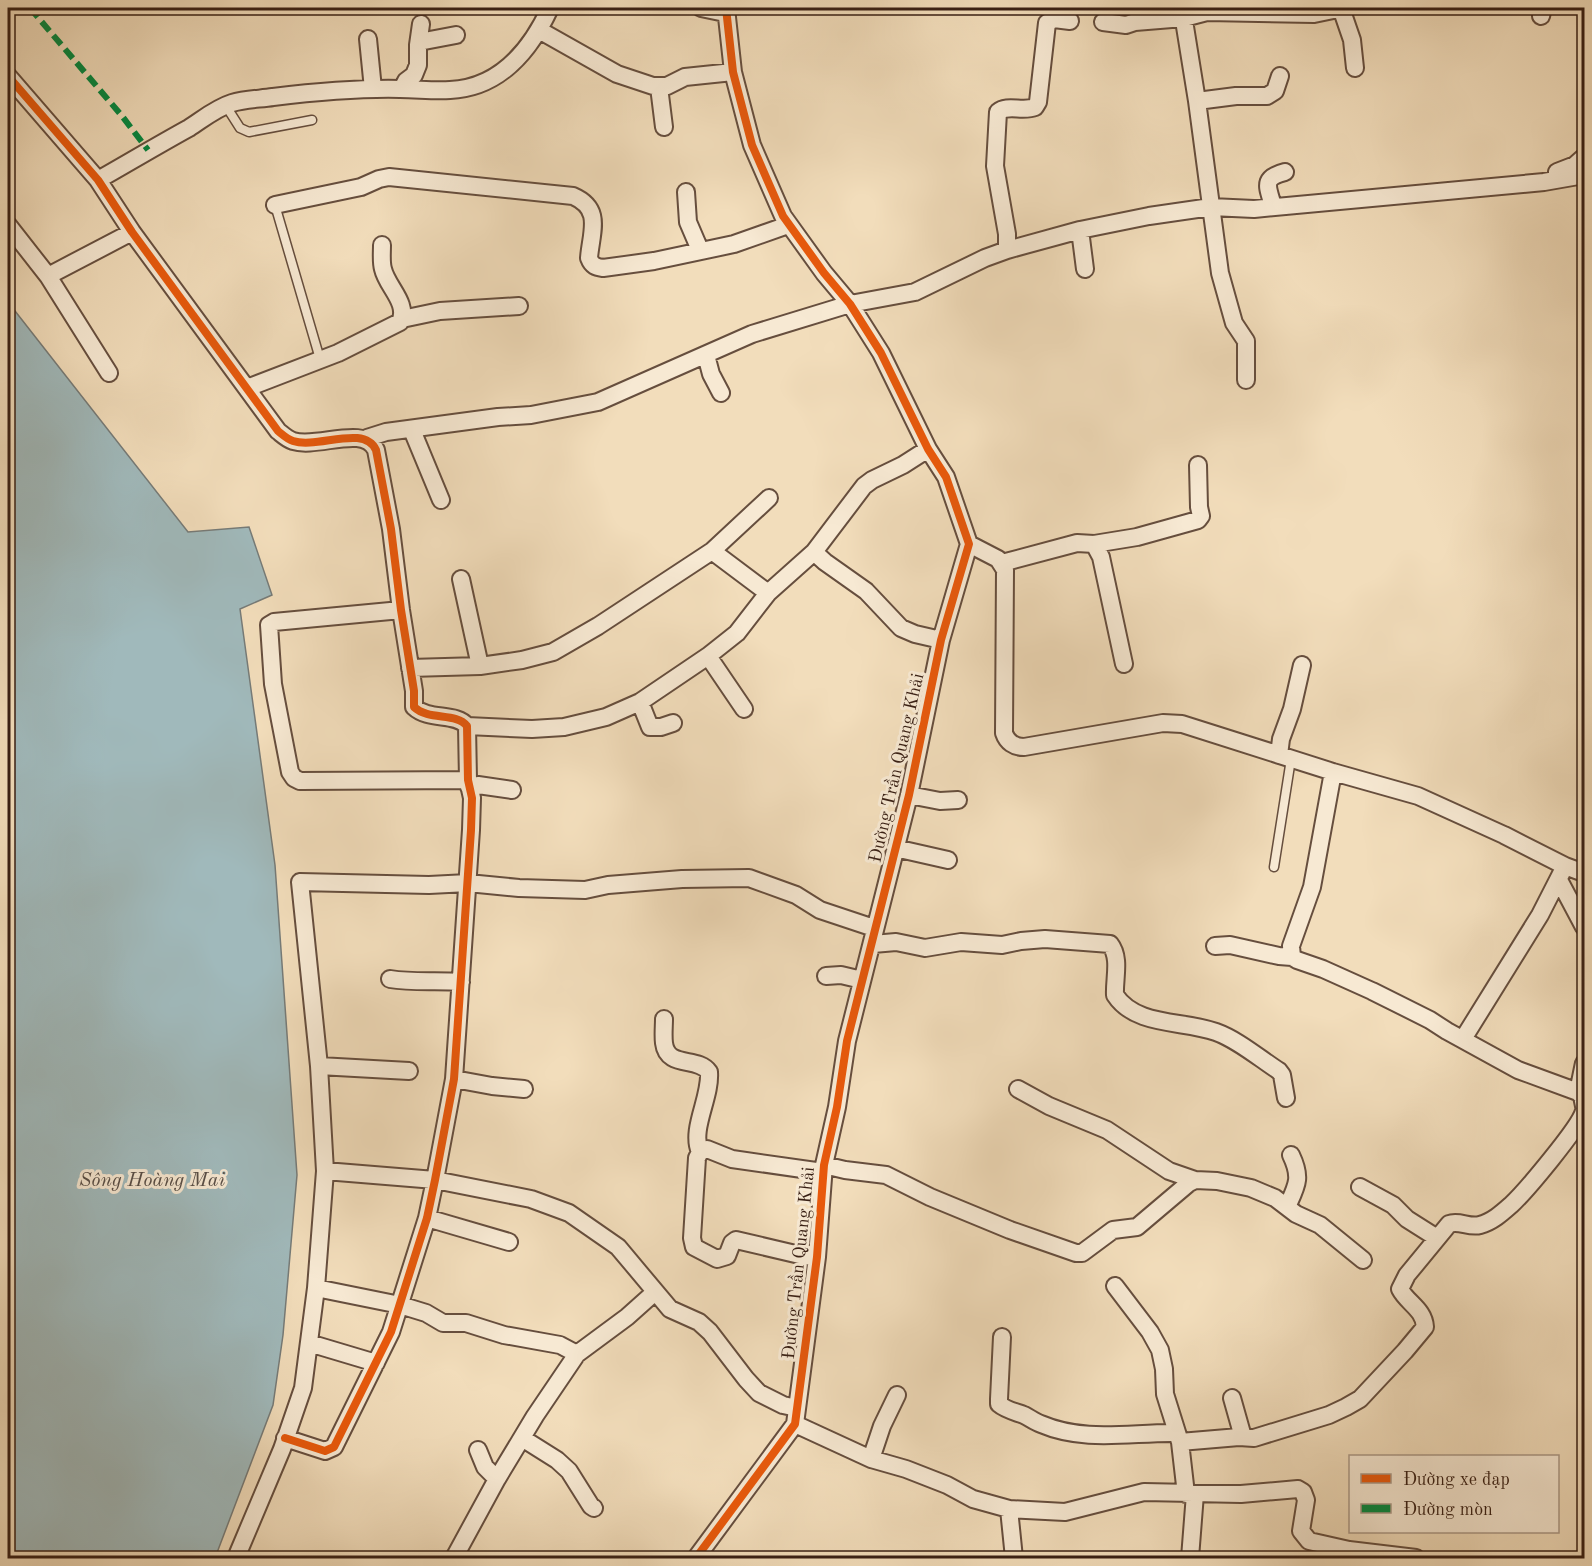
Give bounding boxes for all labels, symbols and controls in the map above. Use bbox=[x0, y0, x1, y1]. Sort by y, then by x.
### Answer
street label: Đường Trần Quang Khải bbox=[864, 671, 928, 864]
street label: Đường Trần Quang Khải bbox=[777, 1165, 818, 1360]
water label: Sông Hoàng Mai bbox=[79, 1171, 225, 1191]
legend bbox=[1349, 1455, 1559, 1533]
text: Đường xe đạp bbox=[1403, 1471, 1510, 1489]
text: Đường mòn bbox=[1403, 1501, 1493, 1519]

